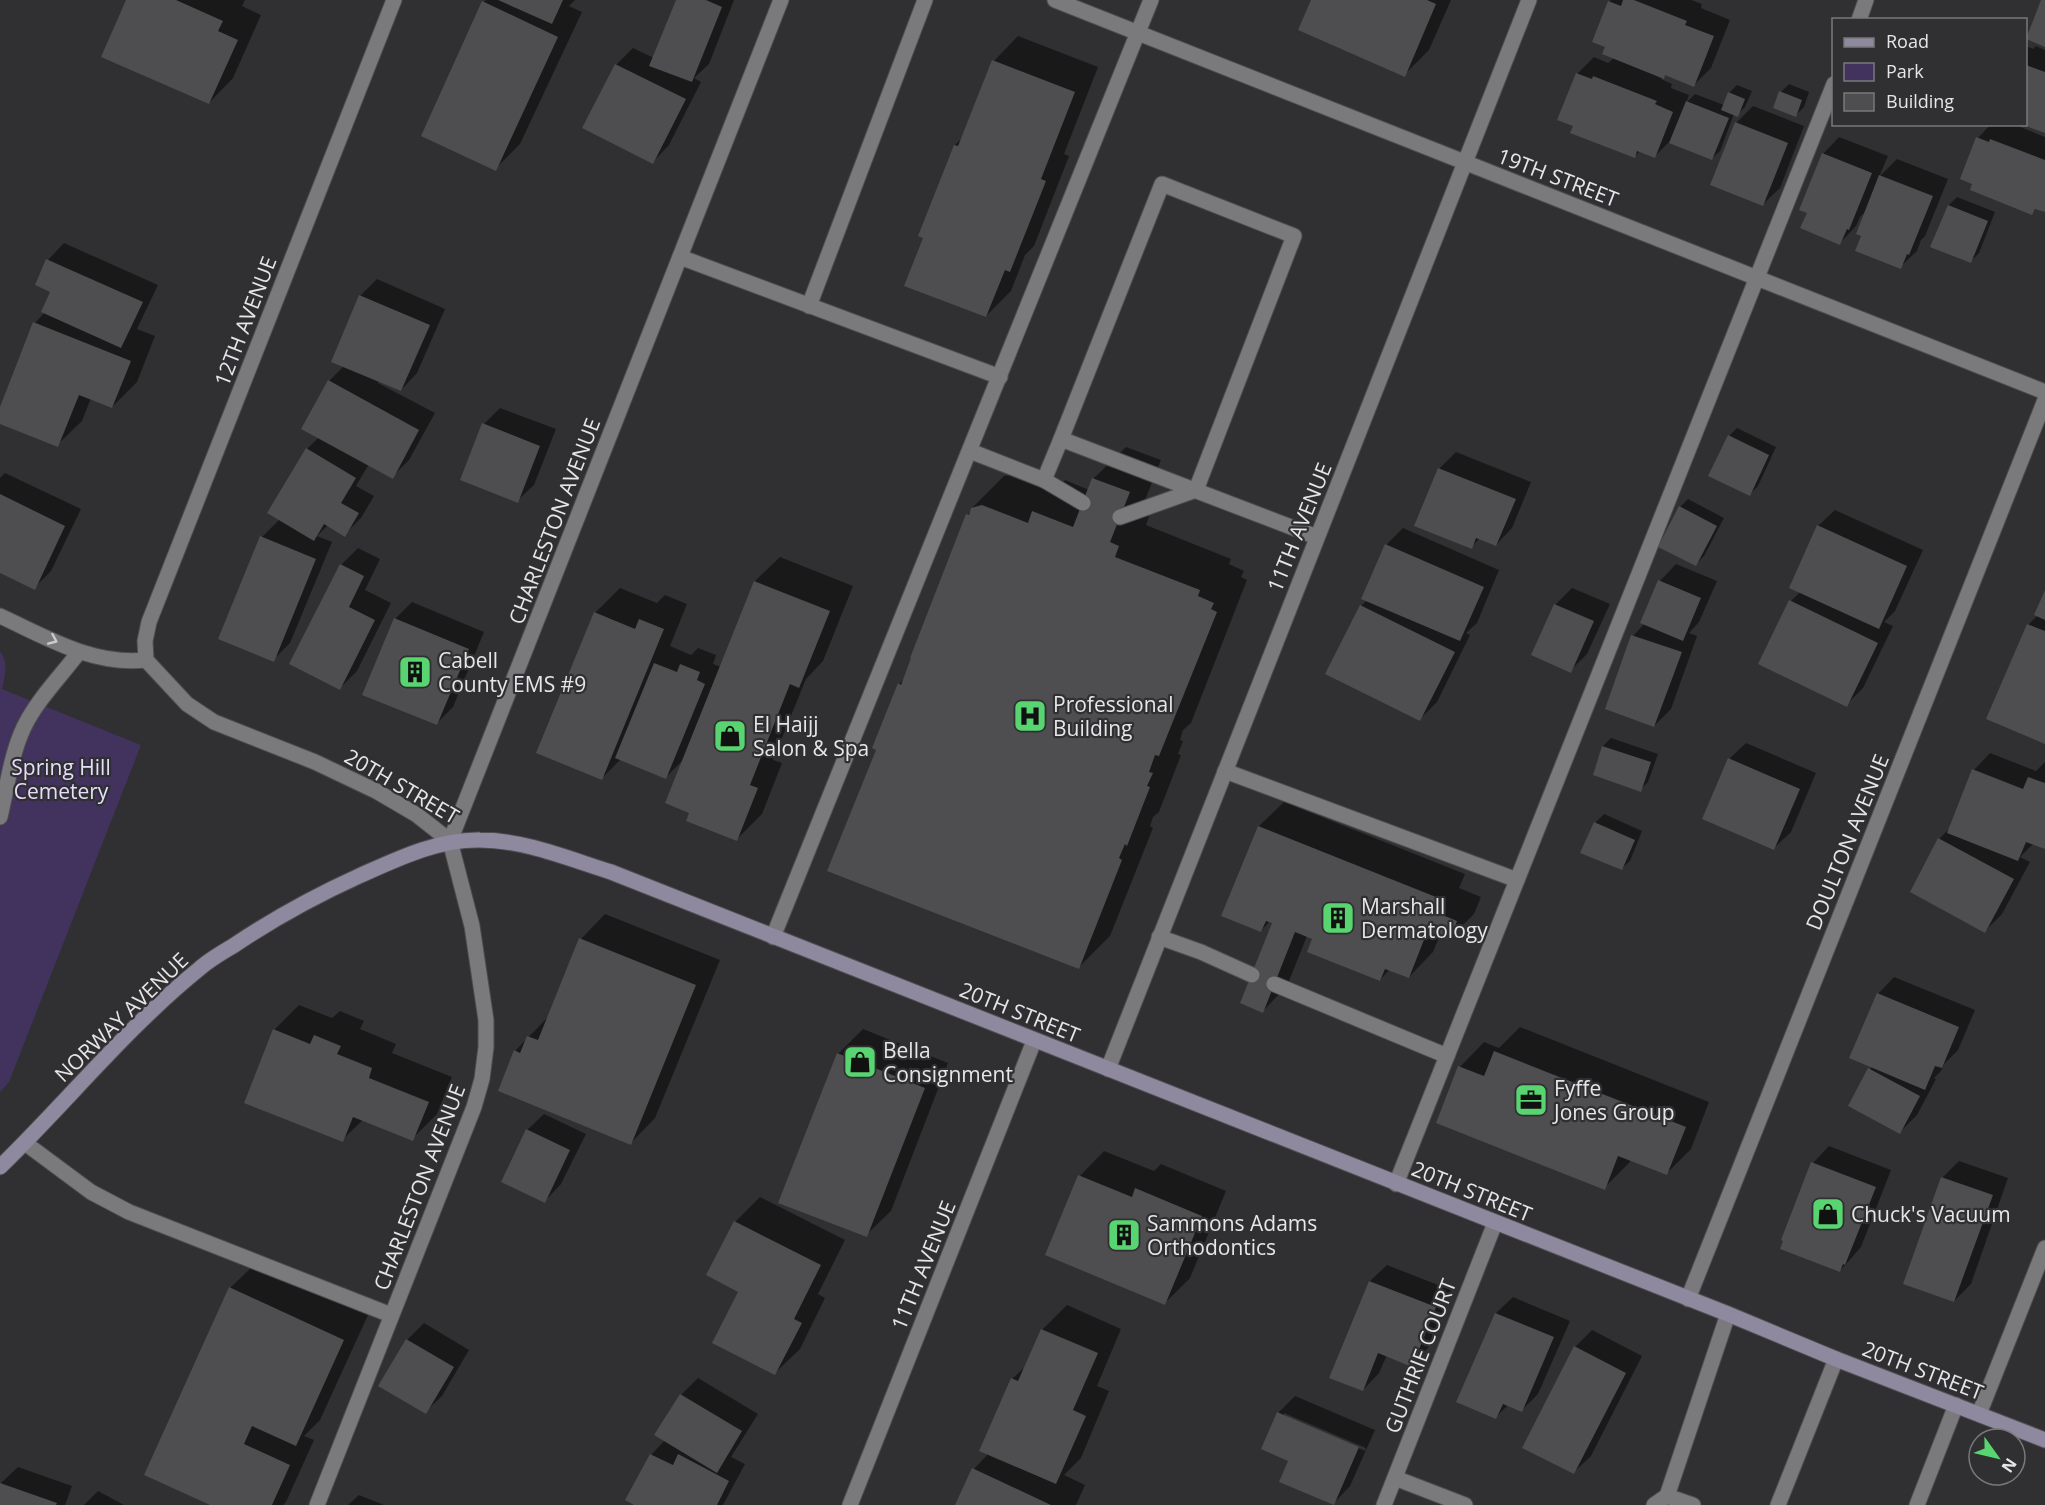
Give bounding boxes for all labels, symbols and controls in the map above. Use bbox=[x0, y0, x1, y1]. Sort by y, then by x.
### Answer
legend bbox=[1832, 18, 2027, 126]
text: Road bbox=[1886, 29, 1929, 53]
text: Park bbox=[1886, 59, 1924, 83]
text: Building bbox=[1886, 89, 1954, 113]
street label: 19TH STREET bbox=[1493, 141, 1623, 213]
street label: 12TH AVENUE bbox=[207, 252, 283, 390]
street label: CHARLESTON AVENUE bbox=[502, 414, 606, 628]
street label: 11TH AVENUE bbox=[1260, 458, 1338, 596]
one-way arrow bbox=[47, 633, 58, 645]
place label: Cabell County EMS #9 bbox=[438, 646, 586, 698]
building icon: Cabell County EMS #9 bbox=[397, 654, 433, 690]
place label: Professional Building bbox=[1053, 690, 1174, 742]
hospital icon: Professional Building bbox=[1012, 698, 1048, 734]
place label: El Haijj Salon & Spa bbox=[753, 710, 869, 762]
shop icon: El Haijj Salon & Spa bbox=[712, 718, 748, 754]
street label: 20TH STREET bbox=[340, 742, 465, 830]
street label: DOULTON AVENUE bbox=[1799, 750, 1895, 934]
park label: Spring Hill Cemetery bbox=[11, 753, 111, 805]
place label: Marshall Dermatology bbox=[1361, 892, 1488, 944]
building icon: Marshall Dermatology bbox=[1320, 900, 1356, 936]
street label: NORWAY AVENUE bbox=[48, 946, 194, 1088]
street label: 20TH STREET bbox=[956, 975, 1085, 1049]
place label: Bella Consignment bbox=[883, 1036, 1013, 1088]
shop icon: Bella Consignment bbox=[842, 1044, 878, 1080]
place label: Fyffe Jones Group bbox=[1552, 1074, 1675, 1126]
street label: CHARLESTON AVENUE bbox=[367, 1080, 471, 1294]
office icon: Fyffe Jones Group bbox=[1513, 1082, 1549, 1118]
street label: 20TH STREET bbox=[1408, 1154, 1537, 1228]
street label: 11TH AVENUE bbox=[884, 1196, 962, 1334]
shop icon: Chuck's Vacuum bbox=[1810, 1196, 1846, 1232]
place label: Chuck's Vacuum bbox=[1851, 1200, 2011, 1228]
place label: Sammons Adams Orthodontics bbox=[1147, 1209, 1317, 1261]
building icon: Sammons Adams Orthodontics bbox=[1106, 1217, 1142, 1253]
street label: GUTHRIE COURT bbox=[1378, 1275, 1462, 1437]
street label: 20TH STREET bbox=[1858, 1334, 1988, 1406]
north arrow bbox=[1967, 1427, 2027, 1487]
text: N bbox=[1997, 1454, 2022, 1477]

